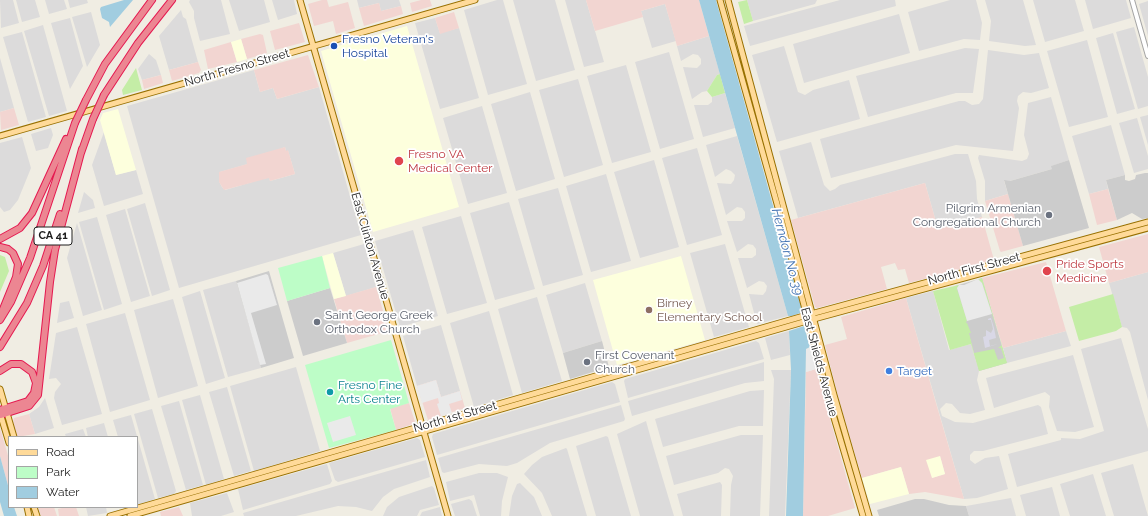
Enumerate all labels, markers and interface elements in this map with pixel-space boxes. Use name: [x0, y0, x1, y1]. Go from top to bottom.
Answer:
place label: Fresno Veteran's Hospital: [342, 32, 434, 60]
marker: Fresno Veteran's Hospital: [329, 41, 339, 51]
street label: North Fresno Street: [183, 46, 291, 90]
place label: Fresno VA Medical Center: [408, 147, 492, 175]
marker: Fresno VA Medical Center: [393, 155, 405, 167]
street label: East Clinton Avenue: [348, 191, 392, 301]
place label: Pilgrim Armenian Congregational Church: [913, 201, 1041, 229]
water label: Herndon No. 39: [768, 207, 806, 297]
marker: Pilgrim Armenian Congregational Church: [1044, 210, 1054, 220]
road number: CA 41: [34, 227, 72, 245]
street label: North First Street: [926, 250, 1022, 288]
place label: Pride Sports Medicine: [1056, 257, 1124, 285]
marker: Pride Sports Medicine: [1041, 265, 1053, 277]
place label: Birney Elementary School: [657, 296, 762, 324]
marker: Birney Elementary School: [644, 305, 654, 315]
street label: East Shields Avenue: [798, 306, 840, 418]
place label: Saint George Greek Orthodox Church: [325, 308, 433, 336]
marker: Saint George Greek Orthodox Church: [312, 317, 322, 327]
place label: First Covenant Church: [595, 348, 675, 376]
marker: First Covenant Church: [582, 357, 592, 367]
place label: Target: [897, 364, 932, 378]
marker: Target: [884, 366, 894, 376]
place label: Fresno Fine Arts Center: [338, 378, 402, 406]
marker: Fresno Fine Arts Center: [325, 387, 335, 397]
street label: North 1st Street: [412, 398, 498, 436]
legend: [8, 436, 138, 508]
text: Road: [46, 445, 75, 459]
text: Park: [46, 465, 71, 479]
text: Water: [46, 485, 80, 499]

